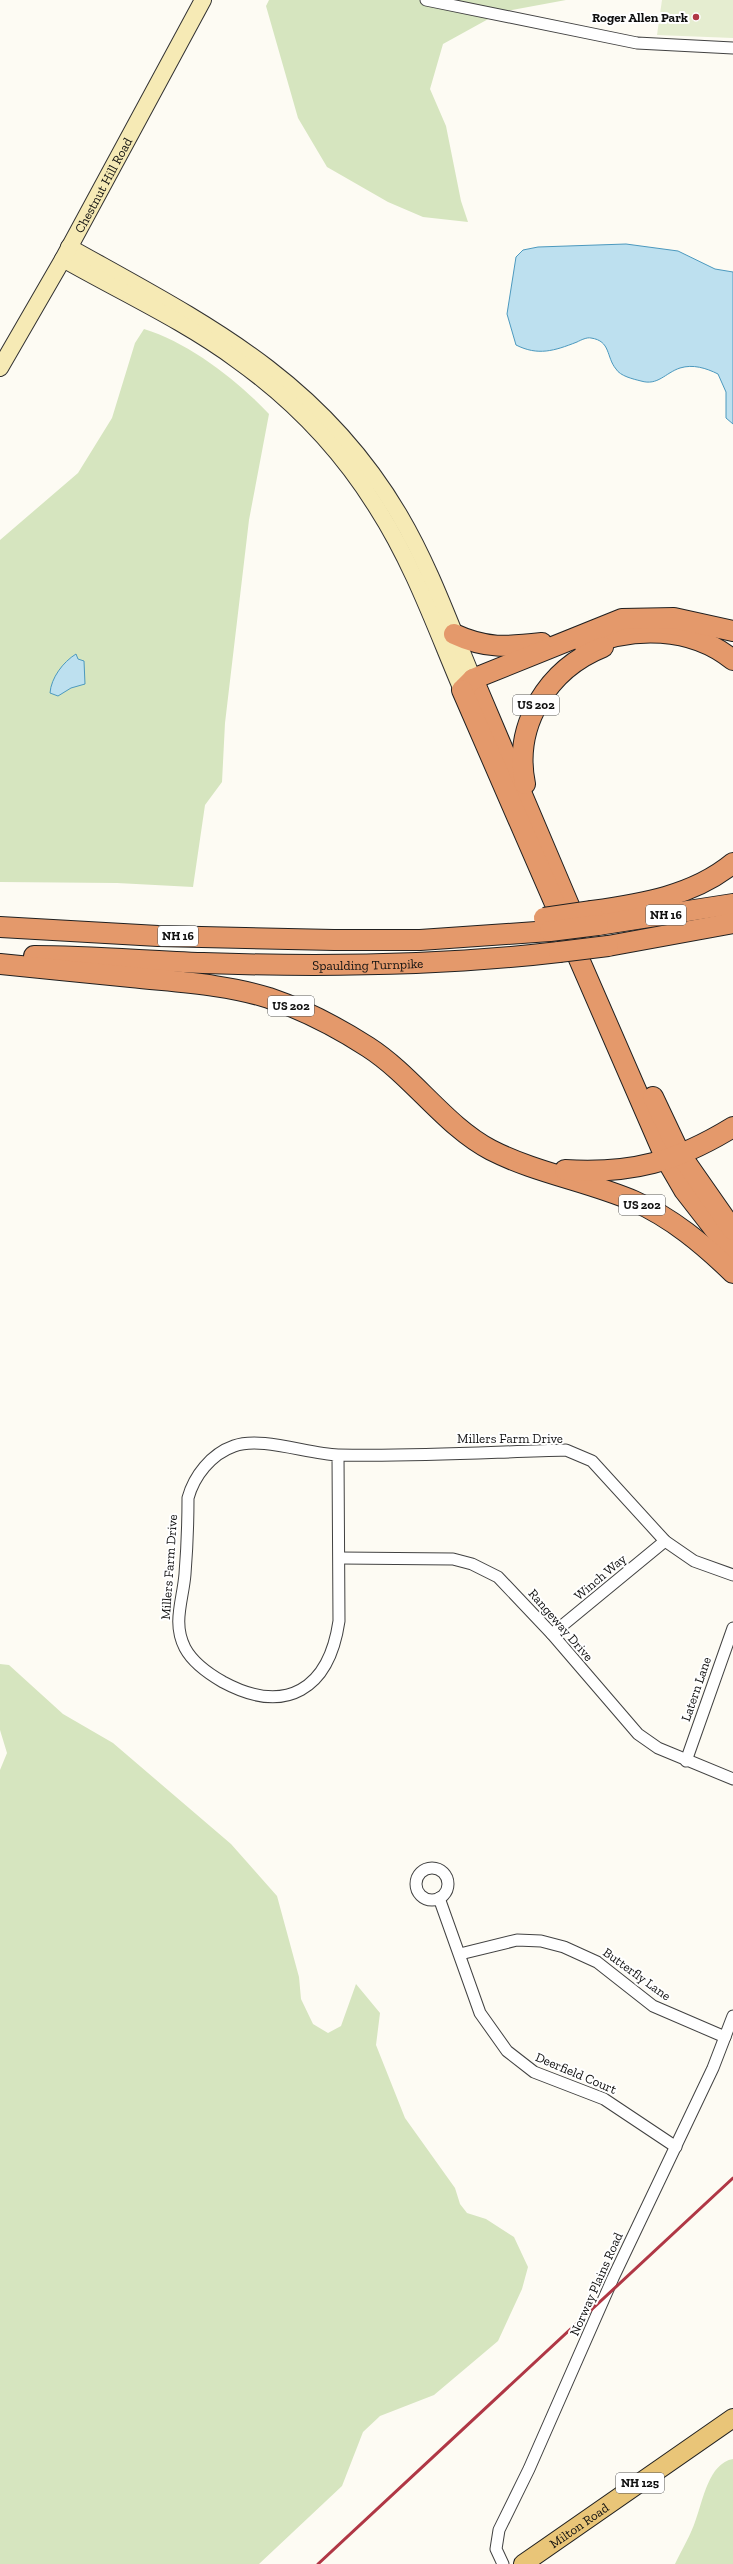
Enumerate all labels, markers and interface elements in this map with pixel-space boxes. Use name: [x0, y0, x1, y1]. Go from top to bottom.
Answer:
place label: Roger Allen Park: [592, 10, 688, 25]
marker: Roger Allen Park: [691, 12, 701, 22]
street label: Chestnut Hill Road: [71, 135, 135, 235]
road number: US 202: [513, 695, 559, 715]
road number: NH 16: [646, 905, 686, 925]
road number: NH 16: [158, 926, 198, 946]
street label: Spaulding Turnpike: [312, 955, 424, 973]
road number: US 202: [268, 996, 314, 1016]
road number: US 202: [619, 1195, 665, 1215]
street label: Millers Farm Drive: [457, 1431, 563, 1446]
street label: Millers Farm Drive: [158, 1514, 180, 1620]
street label: Winch Way: [571, 1551, 629, 1603]
street label: Rangeway Drive: [526, 1586, 596, 1664]
street label: Latern Lane: [678, 1655, 714, 1723]
street label: Butterfly Lane: [600, 1944, 674, 2004]
street label: Deerfield Court: [533, 2049, 619, 2097]
street label: Norway Plains Road: [566, 2230, 626, 2338]
road number: NH 125: [616, 2473, 664, 2493]
street label: Milton Road: [546, 2499, 611, 2551]

